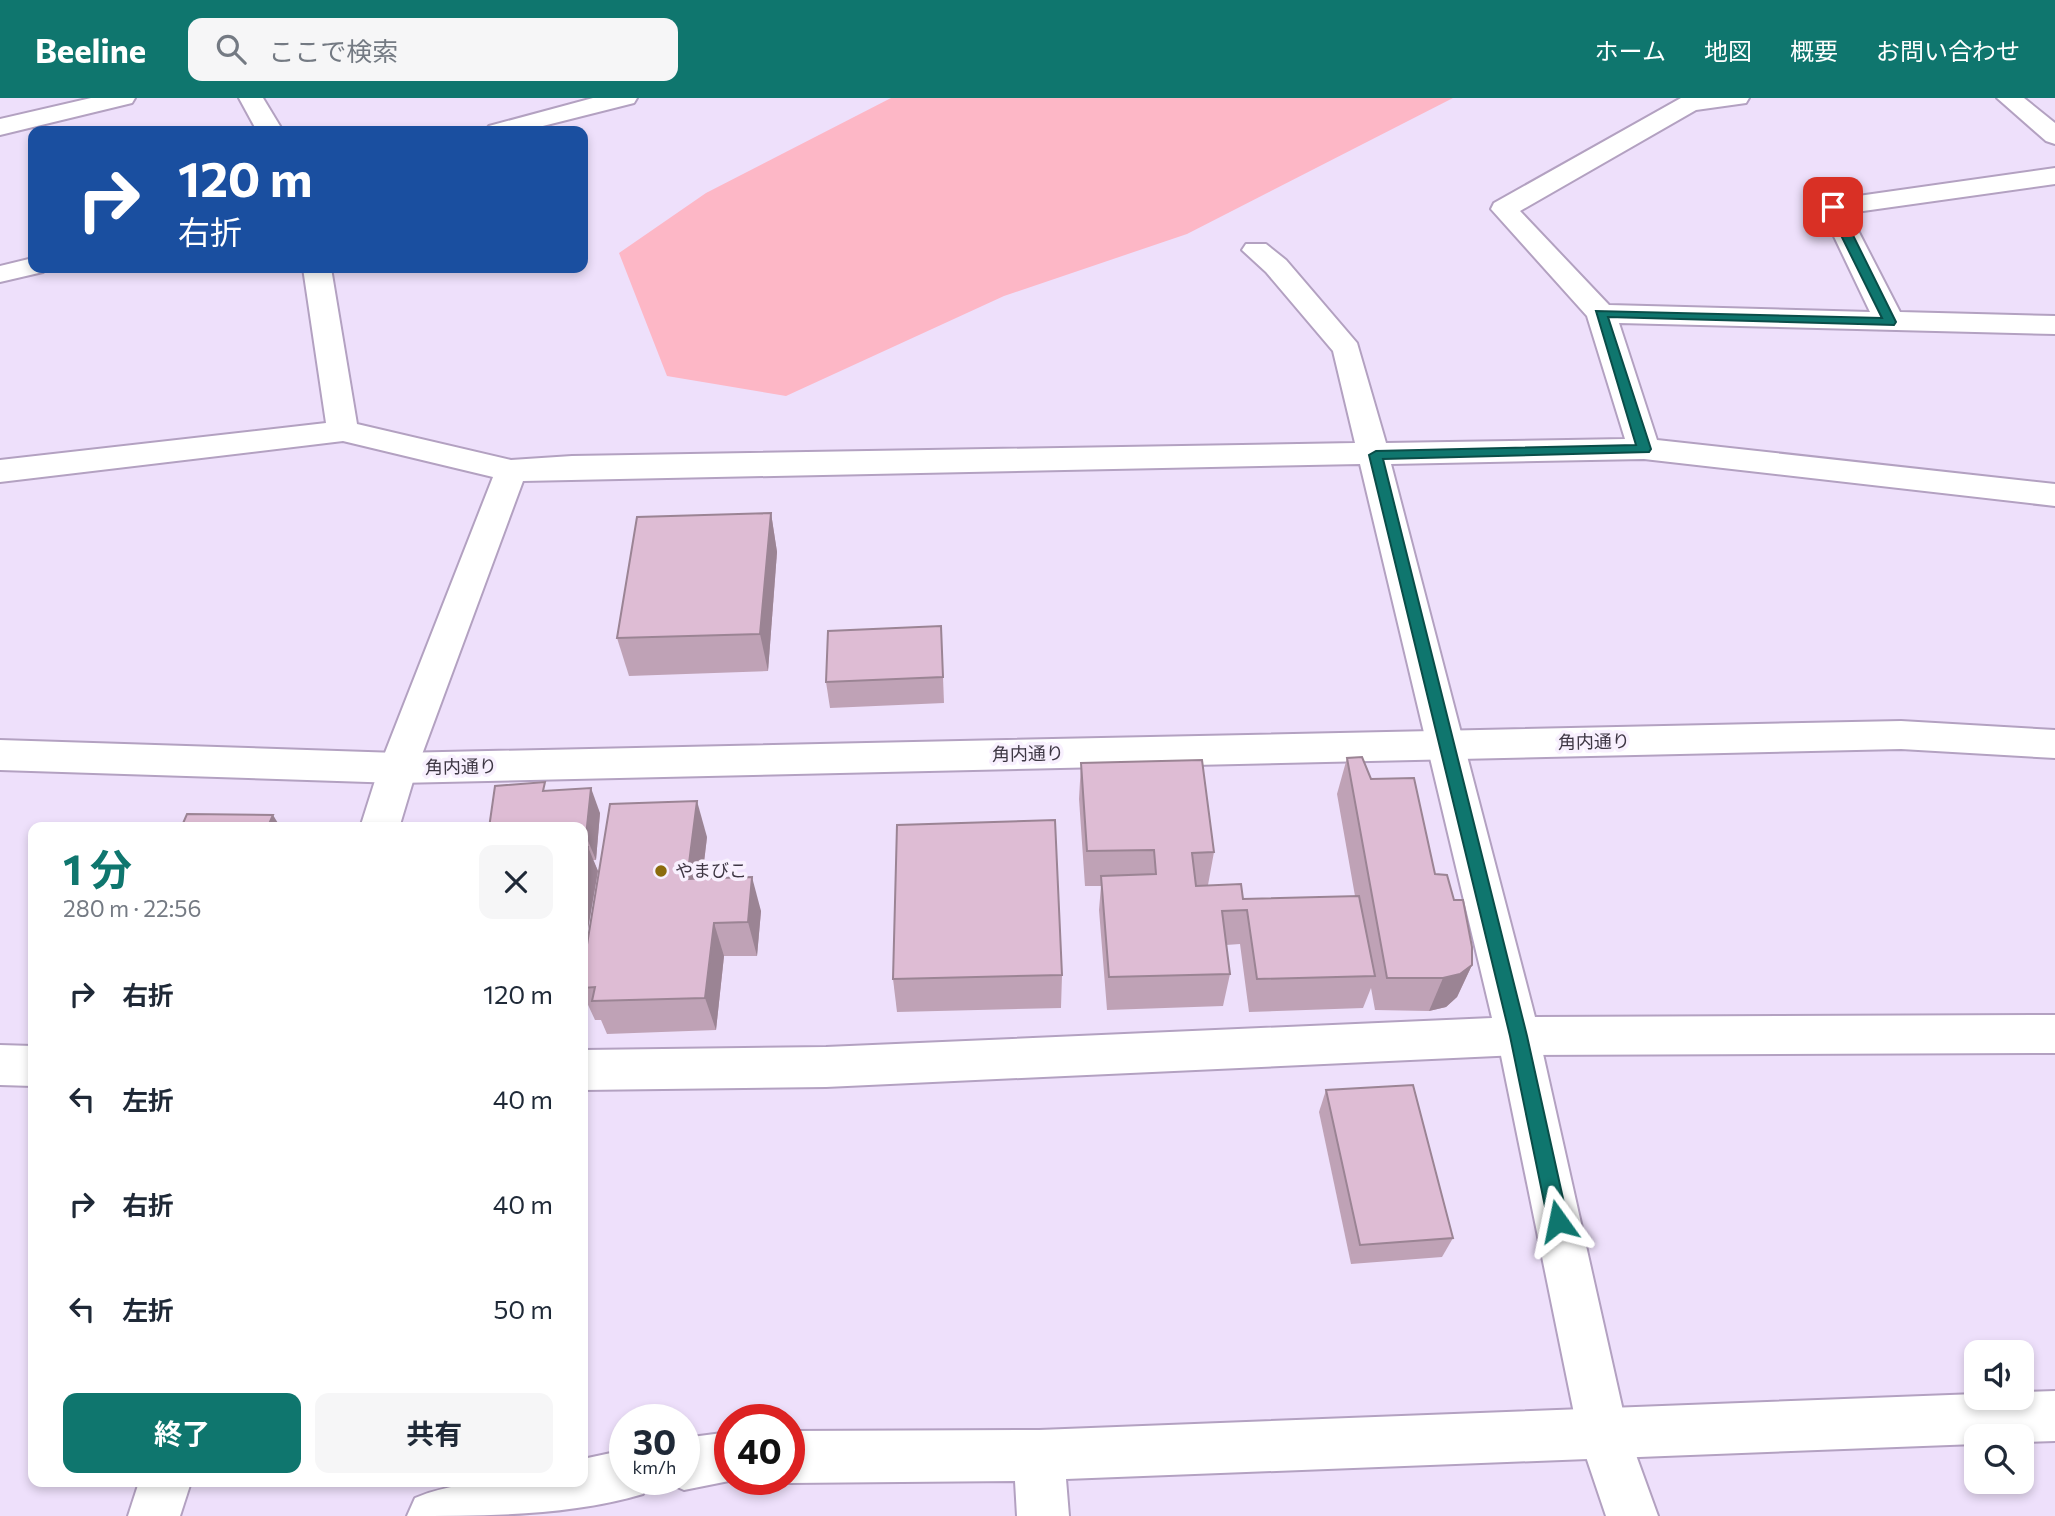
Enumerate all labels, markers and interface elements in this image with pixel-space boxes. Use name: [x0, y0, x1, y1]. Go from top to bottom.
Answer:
search box: [188, 18, 678, 81]
text: Beeline: [35, 29, 146, 70]
icon: search: [212, 30, 250, 68]
text: ここで検索: [268, 35, 398, 66]
text: ホーム: [1595, 36, 1666, 65]
text: 地図: [1704, 36, 1752, 65]
text: 概要: [1790, 36, 1838, 65]
text: お問い合わせ: [1876, 36, 2020, 65]
text: 120 m: [178, 147, 312, 207]
icon: right: [63, 154, 154, 245]
pin: [1803, 177, 1863, 237]
icon: arrive: [1814, 188, 1852, 226]
text: 右折: [178, 211, 242, 251]
street label: 角内通り: [1558, 729, 1630, 753]
street label: 角内通り: [992, 741, 1064, 765]
street label: 角内通り: [425, 754, 497, 778]
text: 1 分: [63, 842, 132, 894]
button: close: [479, 845, 553, 919]
place label: やまびこ: [675, 859, 747, 881]
marker: やまびこ: [653, 863, 669, 879]
text: 280 m · 22:56: [63, 894, 201, 922]
icon: right: [63, 975, 101, 1013]
text: 120 m: [483, 978, 553, 1009]
text: 右折: [122, 979, 174, 1010]
icon: left: [63, 1080, 101, 1118]
text: 40 m: [493, 1083, 553, 1114]
text: 左折: [122, 1084, 174, 1115]
position arrow: [1521, 1184, 1595, 1258]
icon: right: [63, 1185, 101, 1223]
text: 40 m: [493, 1188, 553, 1219]
text: 右折: [122, 1189, 174, 1220]
icon: left: [63, 1290, 101, 1328]
text: 50 m: [493, 1293, 553, 1324]
text: 左折: [122, 1294, 174, 1325]
map controls: [1964, 1340, 2034, 1494]
button: sound: [1964, 1340, 2034, 1410]
button: 終了: [63, 1393, 301, 1473]
button: 共有: [315, 1393, 553, 1473]
speed limit sign: 40: [714, 1404, 805, 1495]
text: 30: [633, 1419, 676, 1462]
button: search: [1964, 1424, 2034, 1494]
text: km/h: [633, 1456, 676, 1478]

